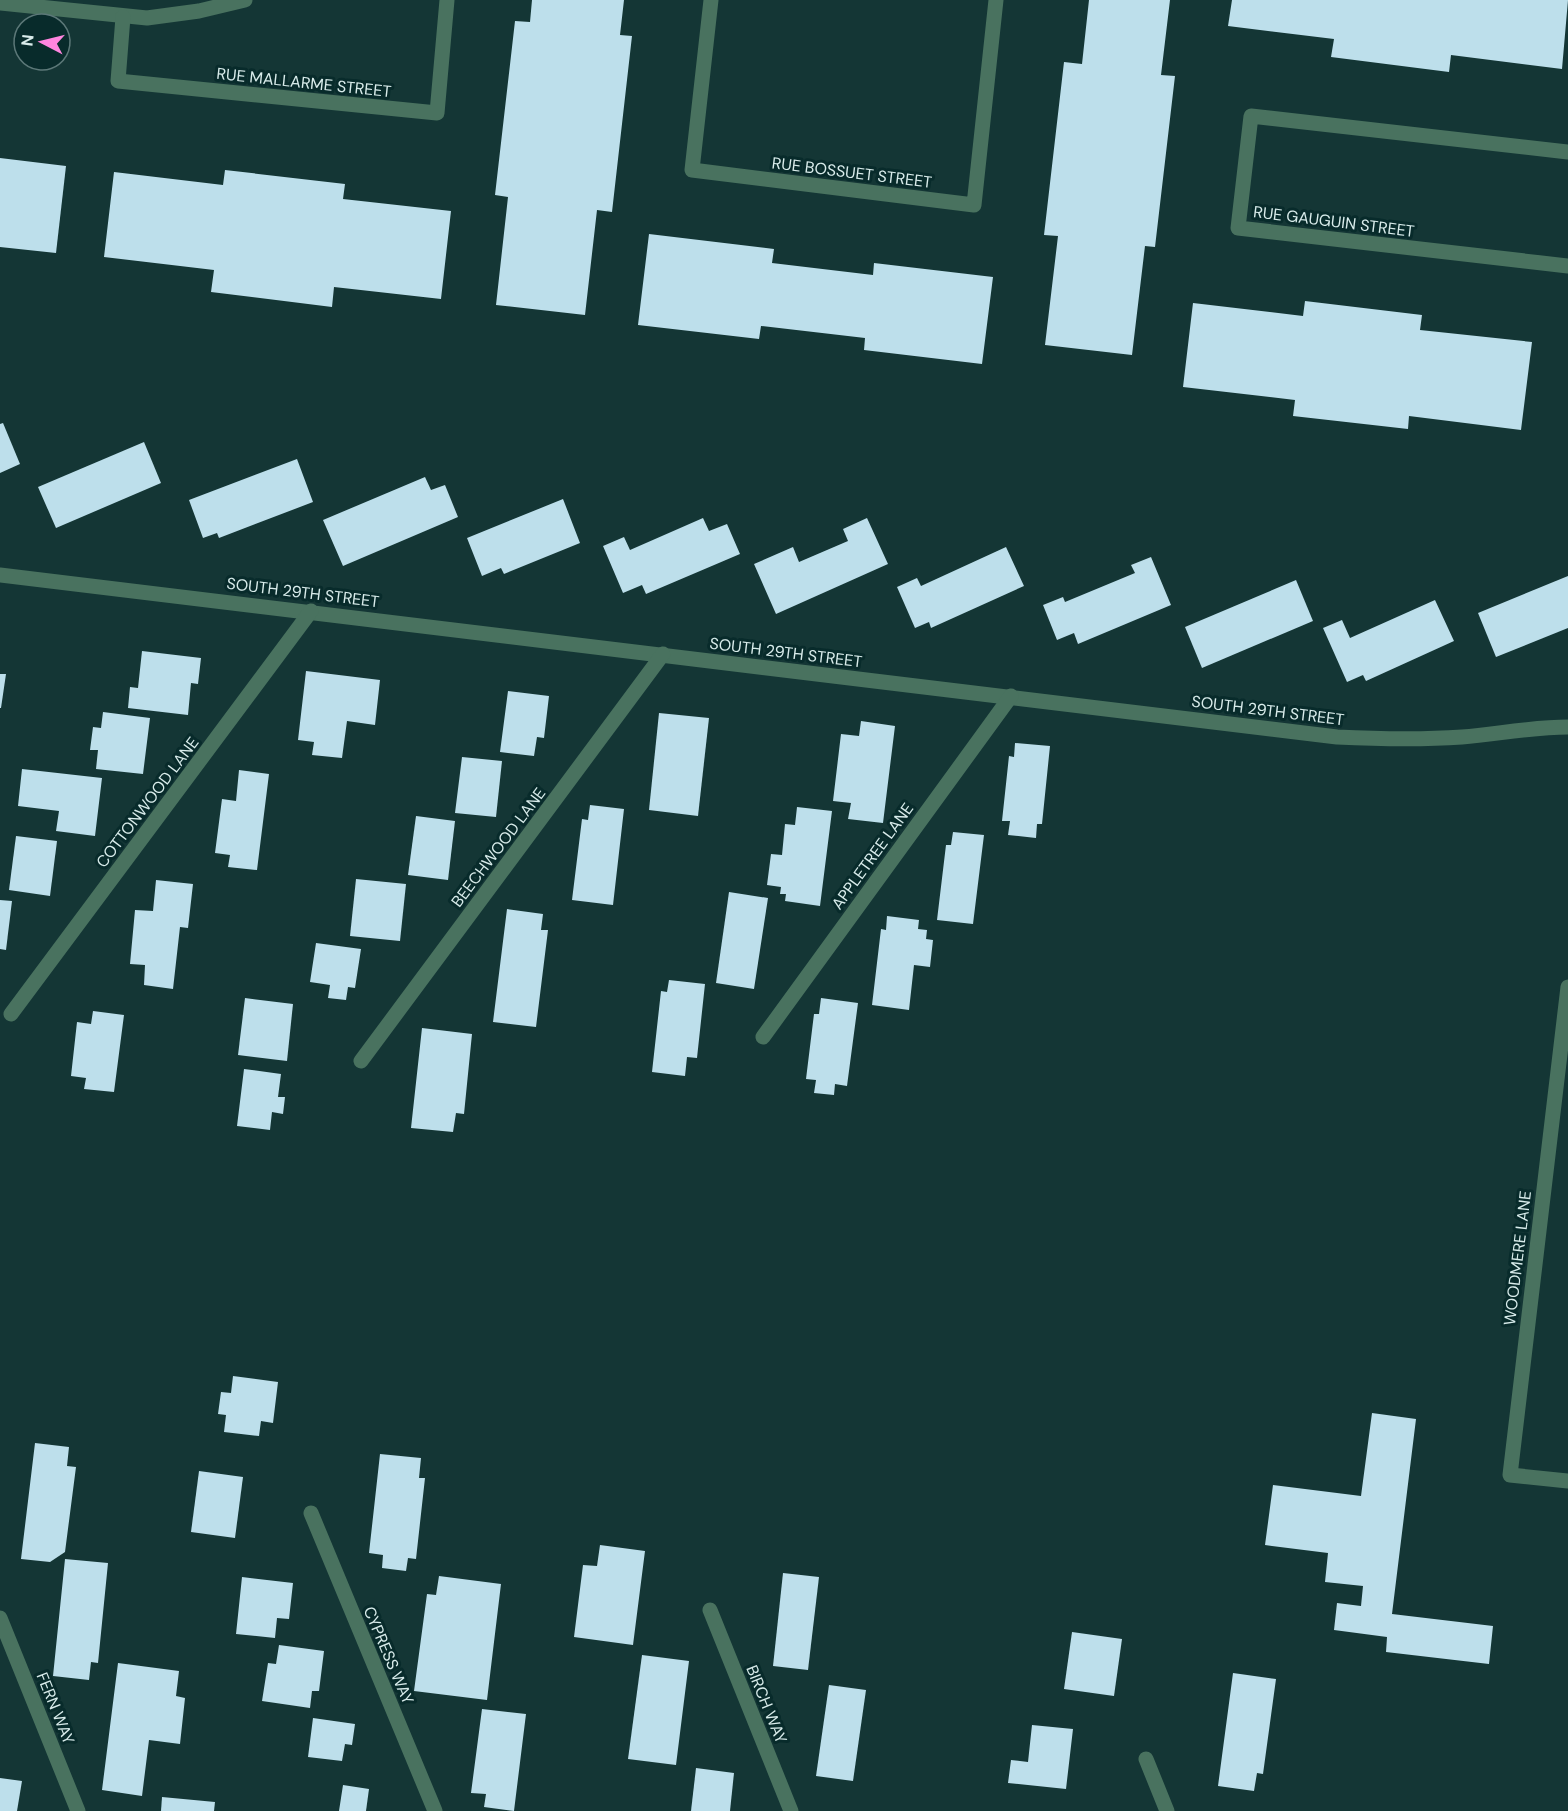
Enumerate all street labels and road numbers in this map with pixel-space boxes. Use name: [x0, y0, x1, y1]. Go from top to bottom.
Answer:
street label: RUE MALLARME STREET: [216, 63, 392, 102]
street label: RUE BOSSUET STREET: [771, 152, 933, 193]
street label: RUE GAUGUIN STREET: [1252, 201, 1416, 242]
street label: SOUTH 29TH STREET: [225, 573, 380, 612]
street label: SOUTH 29TH STREET: [708, 633, 863, 672]
street label: SOUTH 29TH STREET: [1190, 691, 1345, 730]
street label: COTTONWOOD LANE: [91, 733, 203, 872]
street label: BEECHWOOD LANE: [447, 783, 550, 911]
street label: APPLETREE LANE: [827, 799, 918, 914]
street label: WOODMERE LANE: [1499, 1190, 1536, 1326]
street label: CYPRESS WAY: [359, 1603, 419, 1707]
street label: BIRCH WAY: [741, 1662, 792, 1746]
street label: FERN WAY: [32, 1669, 79, 1747]

